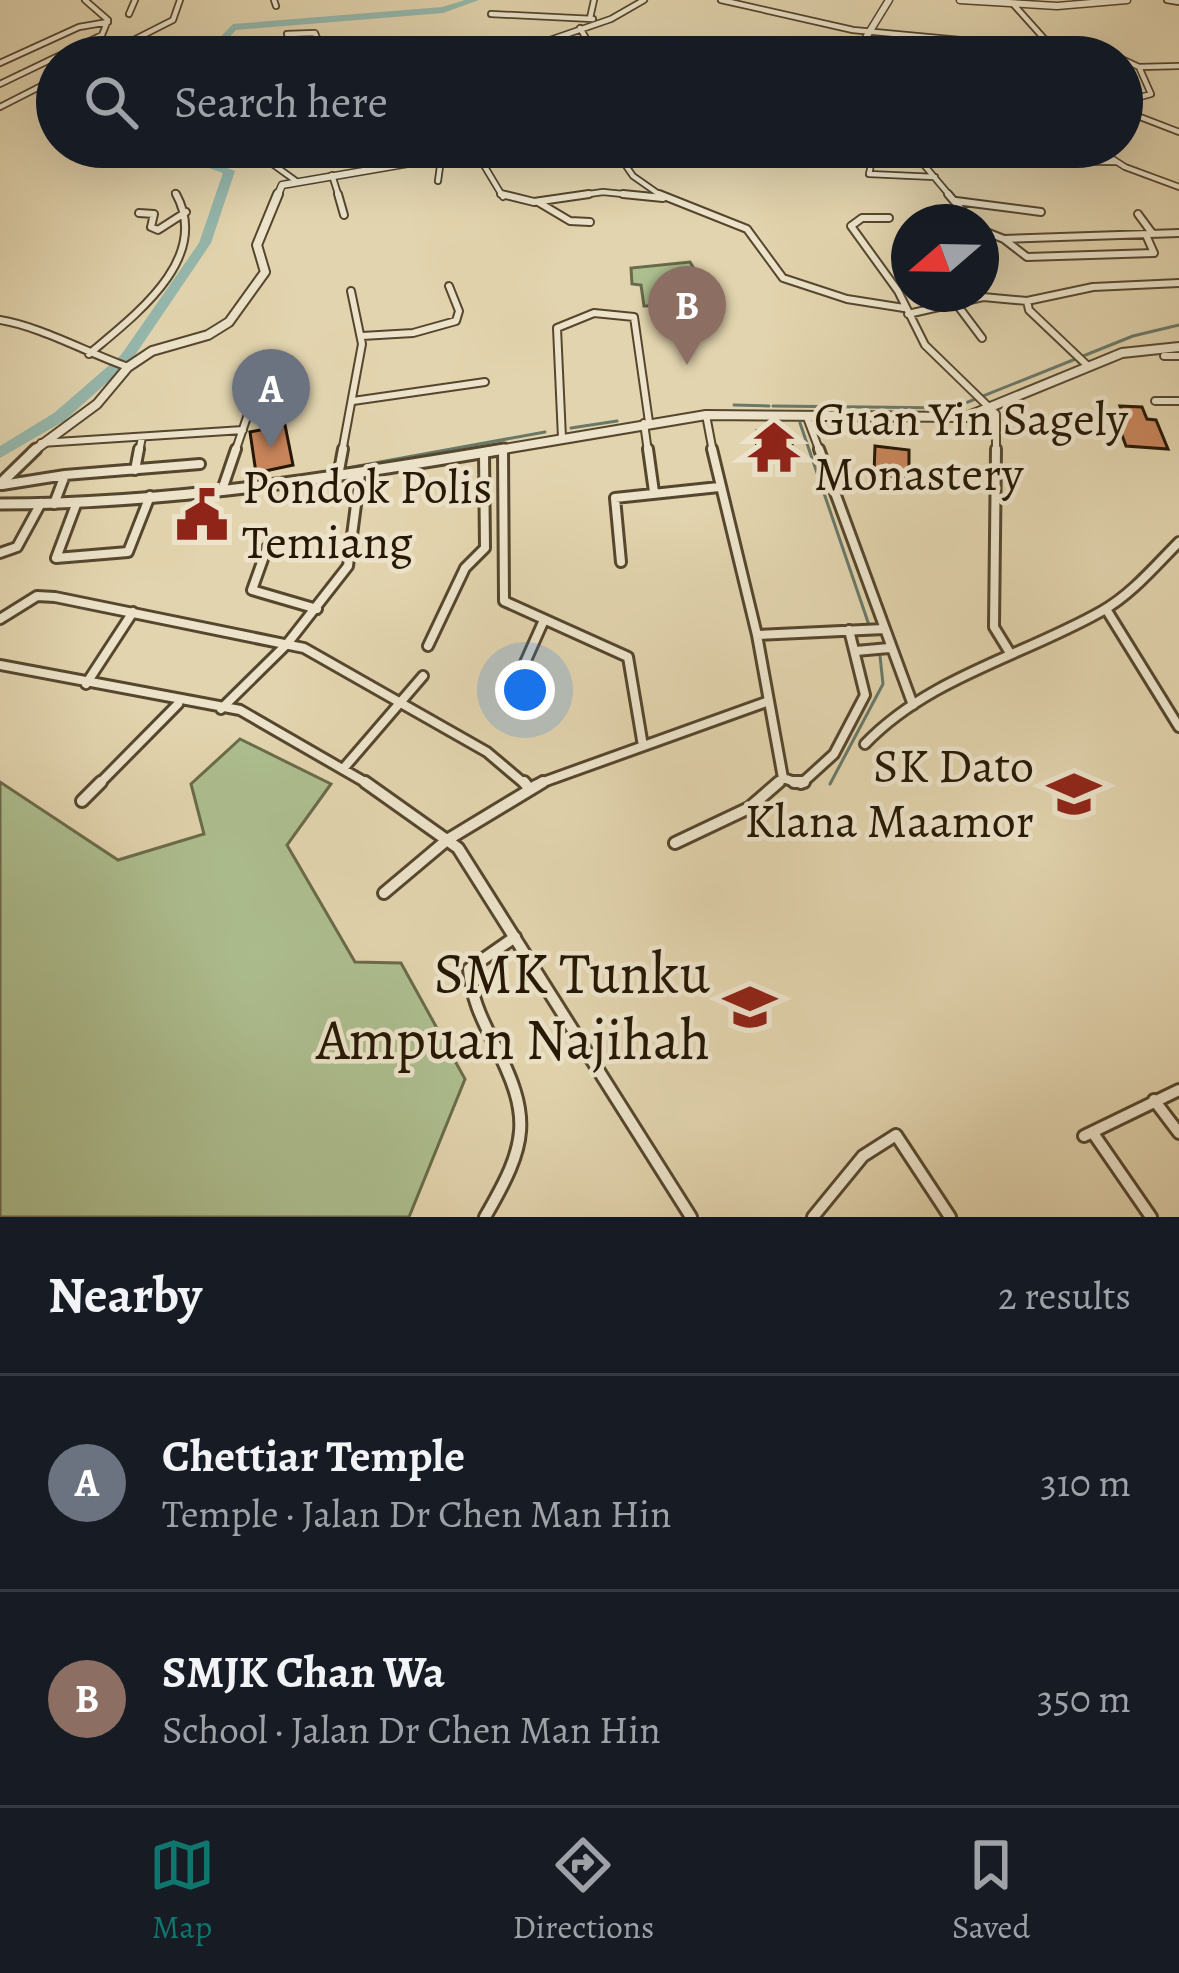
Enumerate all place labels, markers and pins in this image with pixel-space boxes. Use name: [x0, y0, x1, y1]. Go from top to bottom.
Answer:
pin: B: [648, 266, 726, 365]
pin: A: [232, 349, 310, 448]
place label: Guan Yin Sagely Monastery: [814, 386, 1129, 507]
temple icon: Guan Yin Sagely Monastery: [745, 418, 803, 476]
place label: Pondok Polis Temiang: [242, 454, 492, 575]
public building icon: Pondok Polis Temiang: [173, 486, 231, 544]
place label: SK Dato Klana Maamor: [744, 733, 1034, 854]
school or university icon: SK Dato Klana Maamor: [1045, 765, 1103, 823]
place label: SMK Tunku Ampuan Najihah: [315, 935, 710, 1079]
school or university icon: SMK Tunku Ampuan Najihah: [721, 978, 779, 1036]

